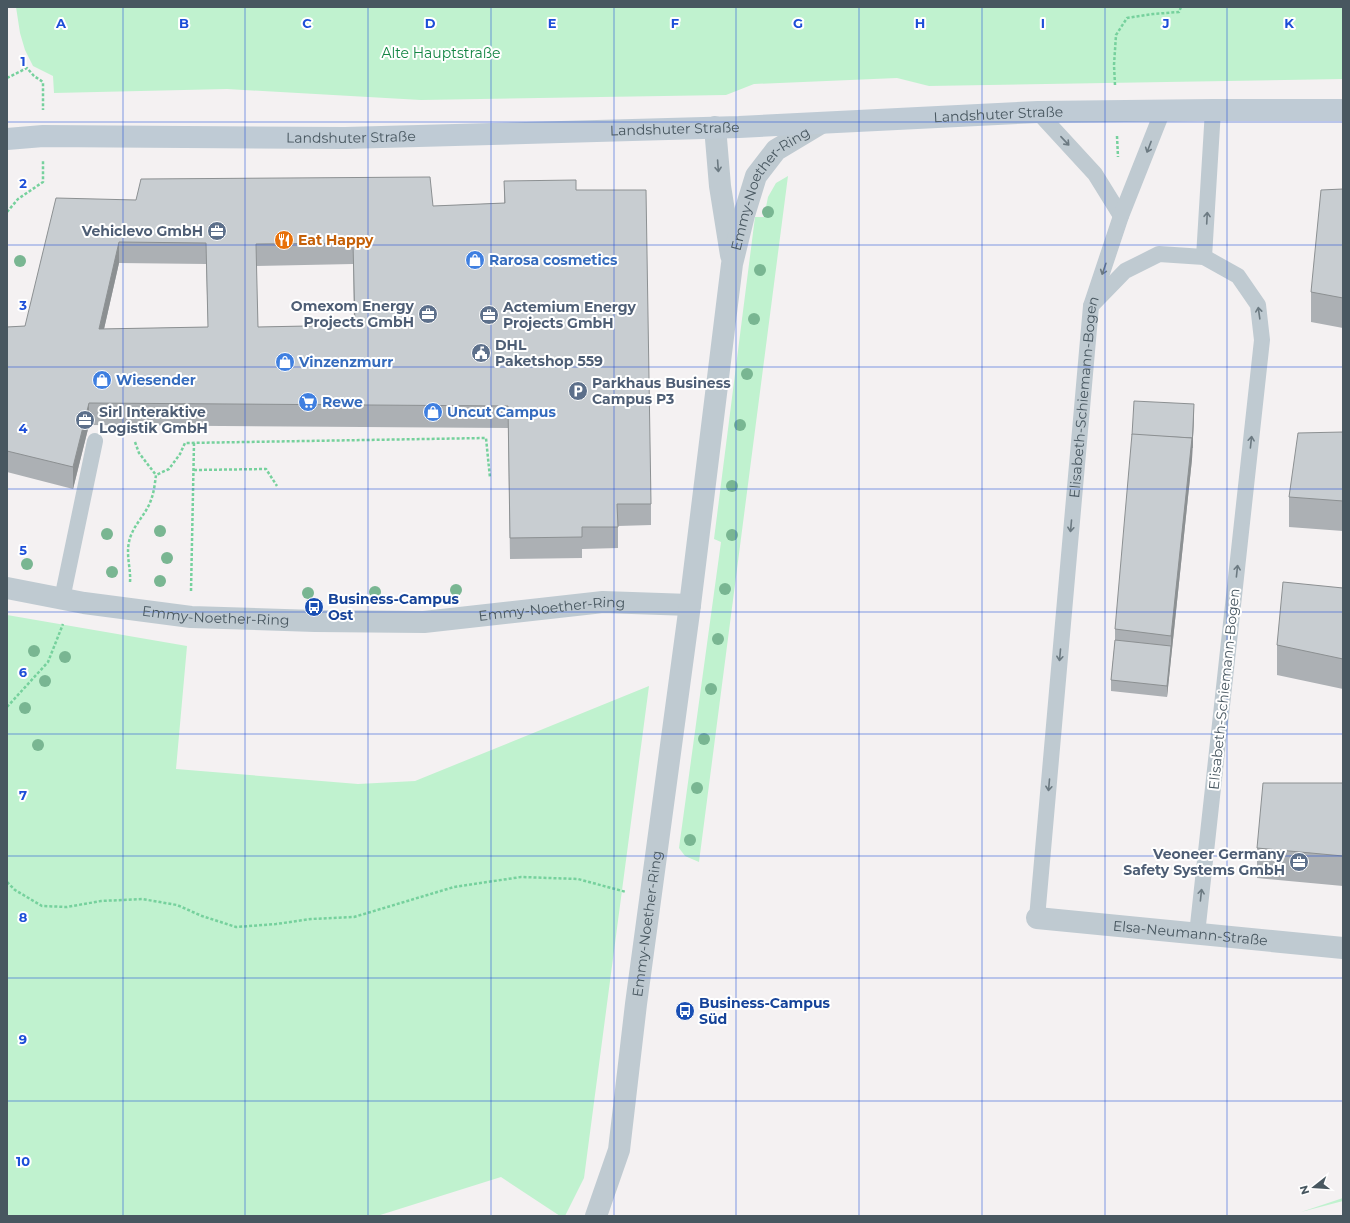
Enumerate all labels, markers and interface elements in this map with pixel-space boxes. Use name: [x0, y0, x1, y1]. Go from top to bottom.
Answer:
text: A: [55, 15, 67, 31]
text: B: [179, 15, 189, 31]
text: C: [302, 15, 312, 31]
text: D: [425, 15, 436, 31]
text: E: [548, 15, 557, 31]
text: F: [671, 15, 679, 31]
text: G: [793, 15, 803, 31]
text: H: [915, 15, 925, 31]
text: I: [1041, 15, 1045, 31]
text: J: [1161, 15, 1170, 31]
text: K: [1284, 15, 1294, 31]
park label: Alte Hauptstraße: [381, 44, 501, 62]
text: 1: [20, 53, 26, 69]
street label: Landshuter Straße: [933, 103, 1063, 126]
street label: Landshuter Straße: [610, 118, 740, 140]
street label: Emmy-Noether-Ring: [727, 123, 813, 252]
street label: Landshuter Straße: [286, 127, 416, 147]
one-way arrow: [1060, 136, 1070, 146]
one-way arrow: [1144, 140, 1152, 152]
one-way arrow: [714, 159, 722, 172]
text: 2: [19, 175, 27, 191]
one-way arrow: [1203, 212, 1210, 225]
office icon: Vehiclevo GmbH: [206, 220, 228, 242]
place label: Vehiclevo GmbH: [81, 222, 203, 240]
restaurant icon: Eat Happy: [273, 229, 295, 251]
place label: Eat Happy: [298, 231, 374, 249]
shop icon: Rarosa cosmetics: [464, 249, 486, 271]
place label: Rarosa cosmetics: [489, 251, 618, 269]
one-way arrow: [1099, 262, 1107, 274]
street label: Elisabeth-Schiemann-Bogen: [1065, 294, 1103, 499]
text: 3: [18, 297, 27, 313]
place label: Omexom Energy Projects GmbH: [291, 297, 415, 331]
place label: Actemium Energy Projects GmbH: [502, 298, 637, 332]
office icon: Omexom Energy Projects GmbH: [417, 303, 439, 325]
office icon: Actemium Energy Projects GmbH: [478, 304, 500, 326]
one-way arrow: [1255, 307, 1263, 320]
place label: DHL Paketshop 559: [495, 336, 603, 370]
public building icon: DHL Paketshop 559: [470, 342, 492, 364]
shop icon: Vinzenzmurr: [274, 351, 296, 373]
place label: Vinzenzmurr: [298, 353, 393, 371]
shop icon: Wiesender: [91, 369, 113, 391]
place label: Wiesender: [116, 371, 196, 389]
place label: Parkhaus Business Campus P3: [592, 374, 731, 408]
parking icon: Parkhaus Business Campus P3: [567, 380, 589, 402]
supermarket icon: Rewe: [297, 391, 319, 413]
place label: Rewe: [322, 393, 363, 411]
shop icon: Uncut Campus: [422, 401, 444, 423]
place label: Sirl Interaktive Logistik GmbH: [99, 403, 208, 437]
place label: Uncut Campus: [447, 403, 556, 421]
office icon: Sirl Interaktive Logistik GmbH: [74, 409, 96, 431]
text: 4: [19, 420, 28, 436]
one-way arrow: [1247, 436, 1255, 449]
one-way arrow: [1068, 519, 1075, 532]
text: 5: [19, 542, 27, 558]
one-way arrow: [1233, 565, 1241, 578]
street label: Elisabeth-Schiemann-Bogen: [1204, 587, 1244, 791]
place label: Business-Campus Ost: [328, 590, 460, 624]
street label: Emmy-Noether-Ring: [477, 593, 626, 625]
bus stop icon: Business-Campus Ost: [303, 596, 325, 618]
street label: Emmy-Noether-Ring: [141, 602, 290, 629]
one-way arrow: [1056, 649, 1064, 662]
text: 6: [19, 664, 28, 680]
one-way arrow: [1045, 778, 1052, 791]
text: 7: [19, 787, 27, 803]
place label: Veoneer Germany Safety Systems GmbH: [1123, 845, 1286, 879]
street label: Emmy-Noether-Ring: [628, 849, 666, 998]
office icon: Veoneer Germany Safety Systems GmbH: [1288, 851, 1310, 873]
one-way arrow: [1197, 889, 1205, 902]
text: 8: [19, 909, 28, 925]
street label: Elsa-Neumann-Straße: [1112, 916, 1269, 950]
place label: Business-Campus Süd: [699, 994, 831, 1028]
bus stop icon: Business-Campus Süd: [674, 1000, 696, 1022]
text: 9: [19, 1031, 27, 1047]
text: 10: [16, 1153, 30, 1169]
north arrow: [1294, 1167, 1334, 1207]
text: N: [1296, 1184, 1312, 1196]

